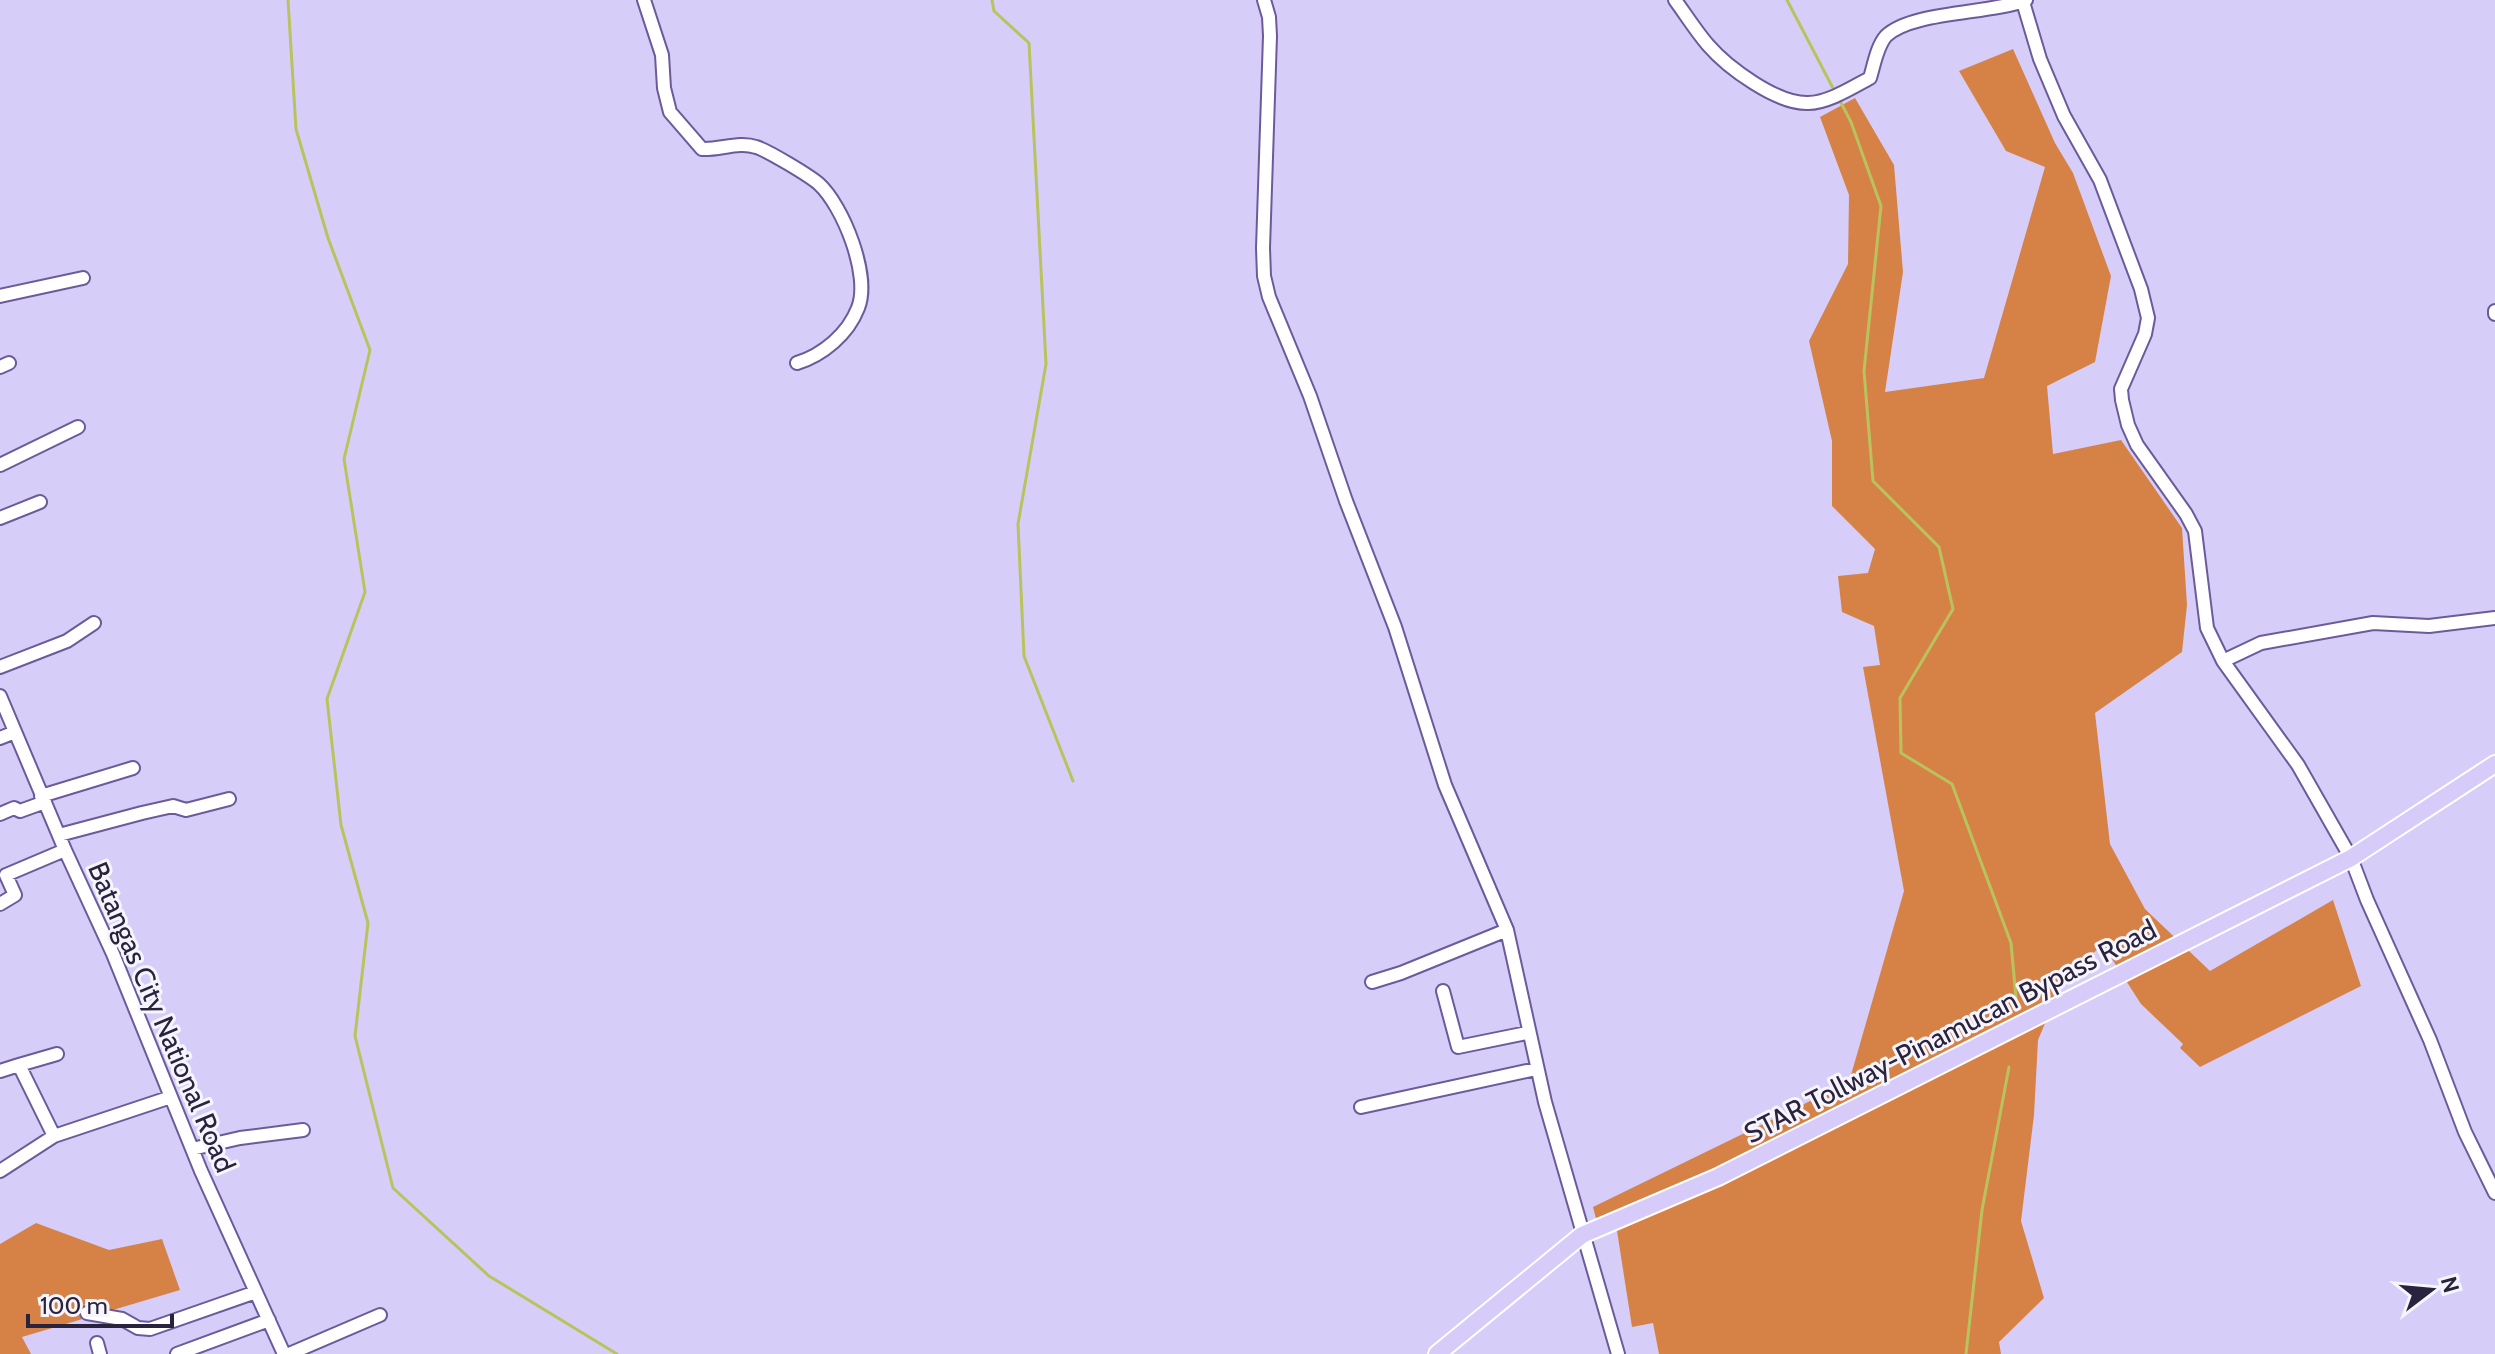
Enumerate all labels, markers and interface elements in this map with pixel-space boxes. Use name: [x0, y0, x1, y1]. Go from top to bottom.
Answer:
street label: Batangas City National Road: [81, 857, 243, 1177]
street label: STAR Tollway-Pinamucan Bypass Road: [1738, 912, 2162, 1150]
north arrow: [2391, 1250, 2471, 1330]
text: N: [2435, 1273, 2465, 1296]
scale bar: [28, 1278, 172, 1328]
text: 100 m: [40, 1291, 108, 1320]

